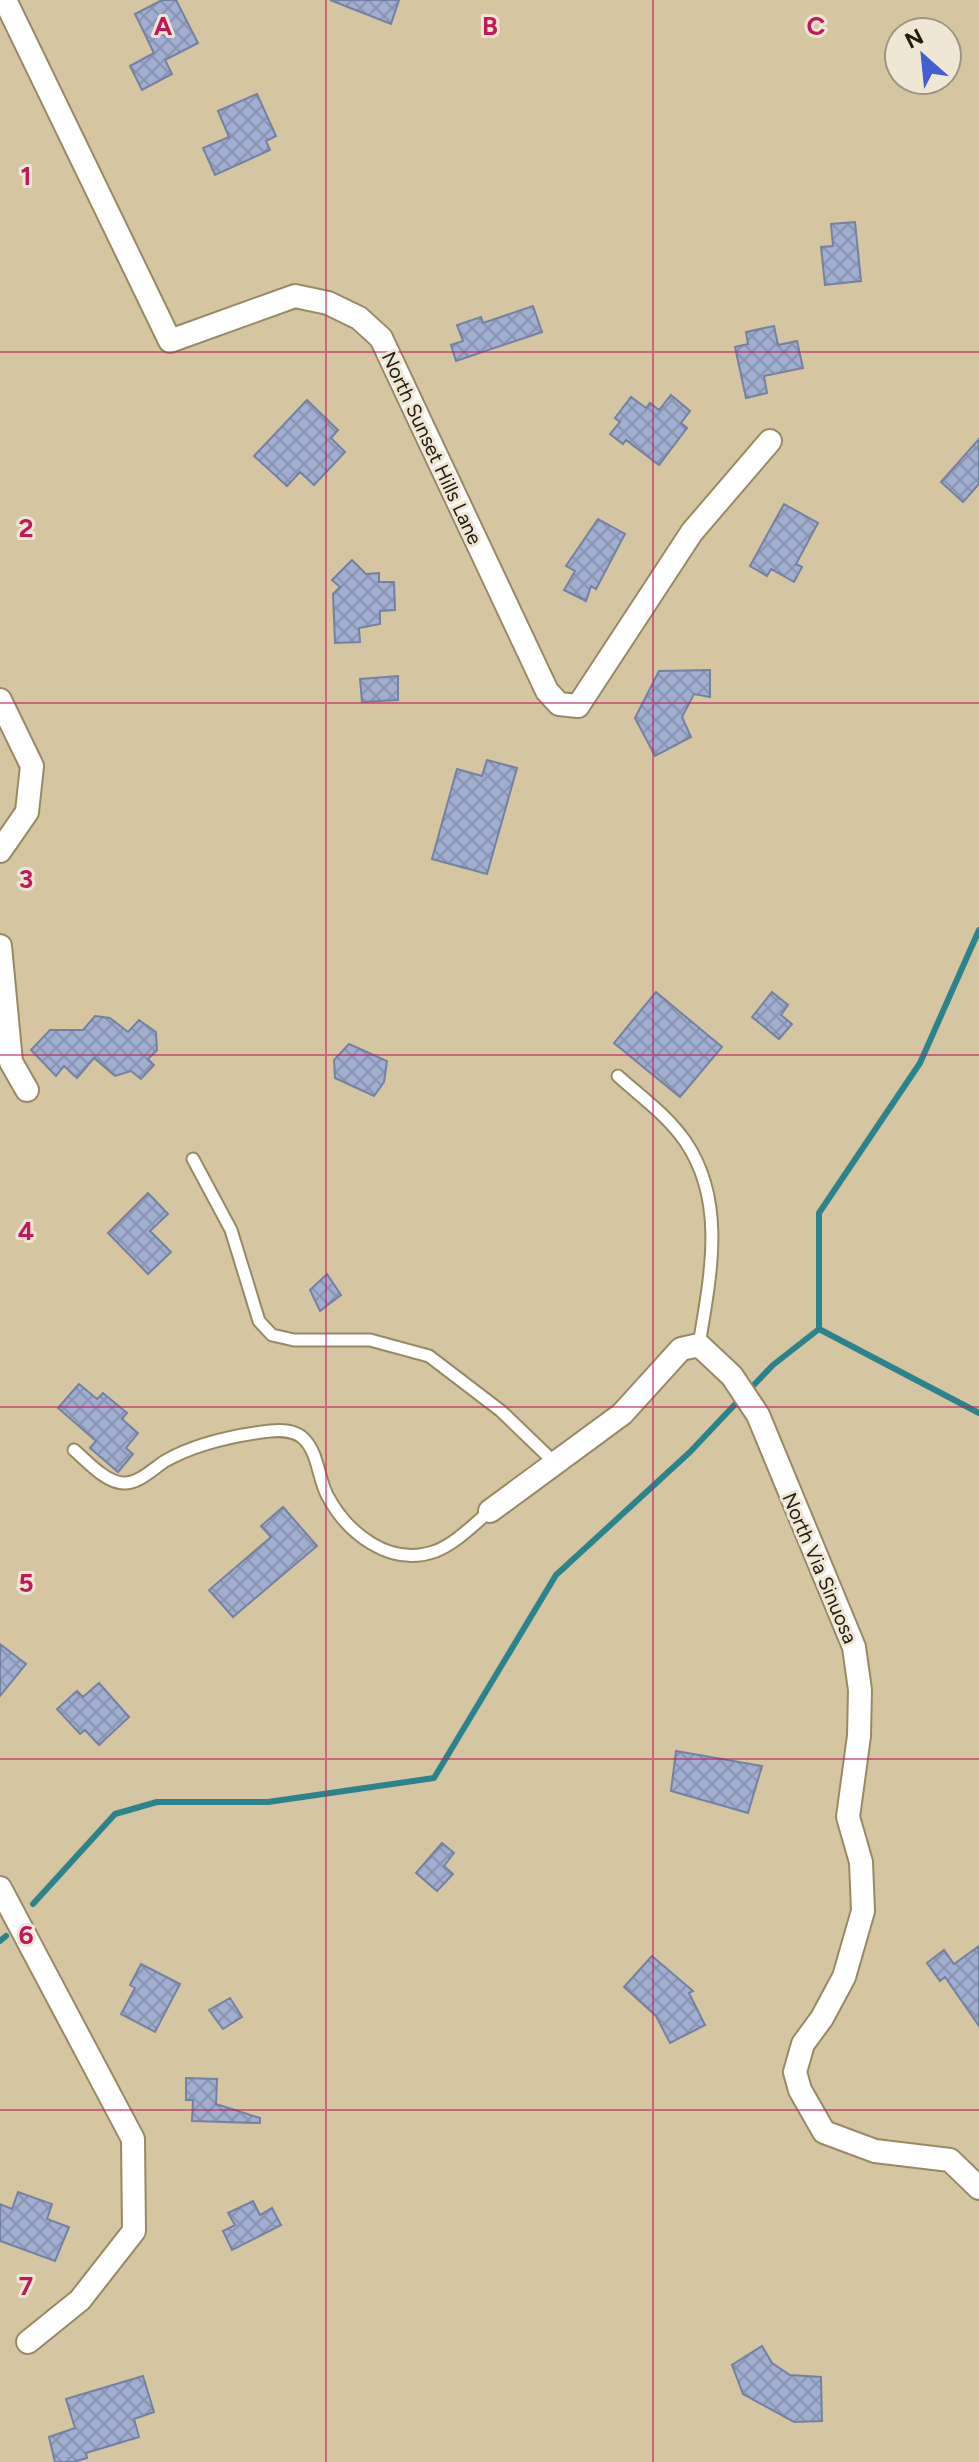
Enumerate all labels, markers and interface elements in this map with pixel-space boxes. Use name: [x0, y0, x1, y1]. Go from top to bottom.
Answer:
text: A: [154, 10, 173, 42]
text: B: [482, 10, 498, 42]
text: C: [807, 10, 826, 42]
north arrow: [883, 16, 963, 96]
text: N: [900, 23, 928, 55]
text: 1: [21, 160, 31, 192]
street label: North Sunset Hills Lane: [377, 348, 487, 548]
text: 2: [18, 512, 34, 544]
text: 3: [19, 863, 33, 895]
text: 4: [18, 1215, 34, 1247]
street label: North Via Sinuosa: [777, 1489, 863, 1647]
text: 5: [18, 1567, 34, 1599]
text: 6: [18, 1919, 34, 1951]
text: 7: [19, 2270, 33, 2302]

